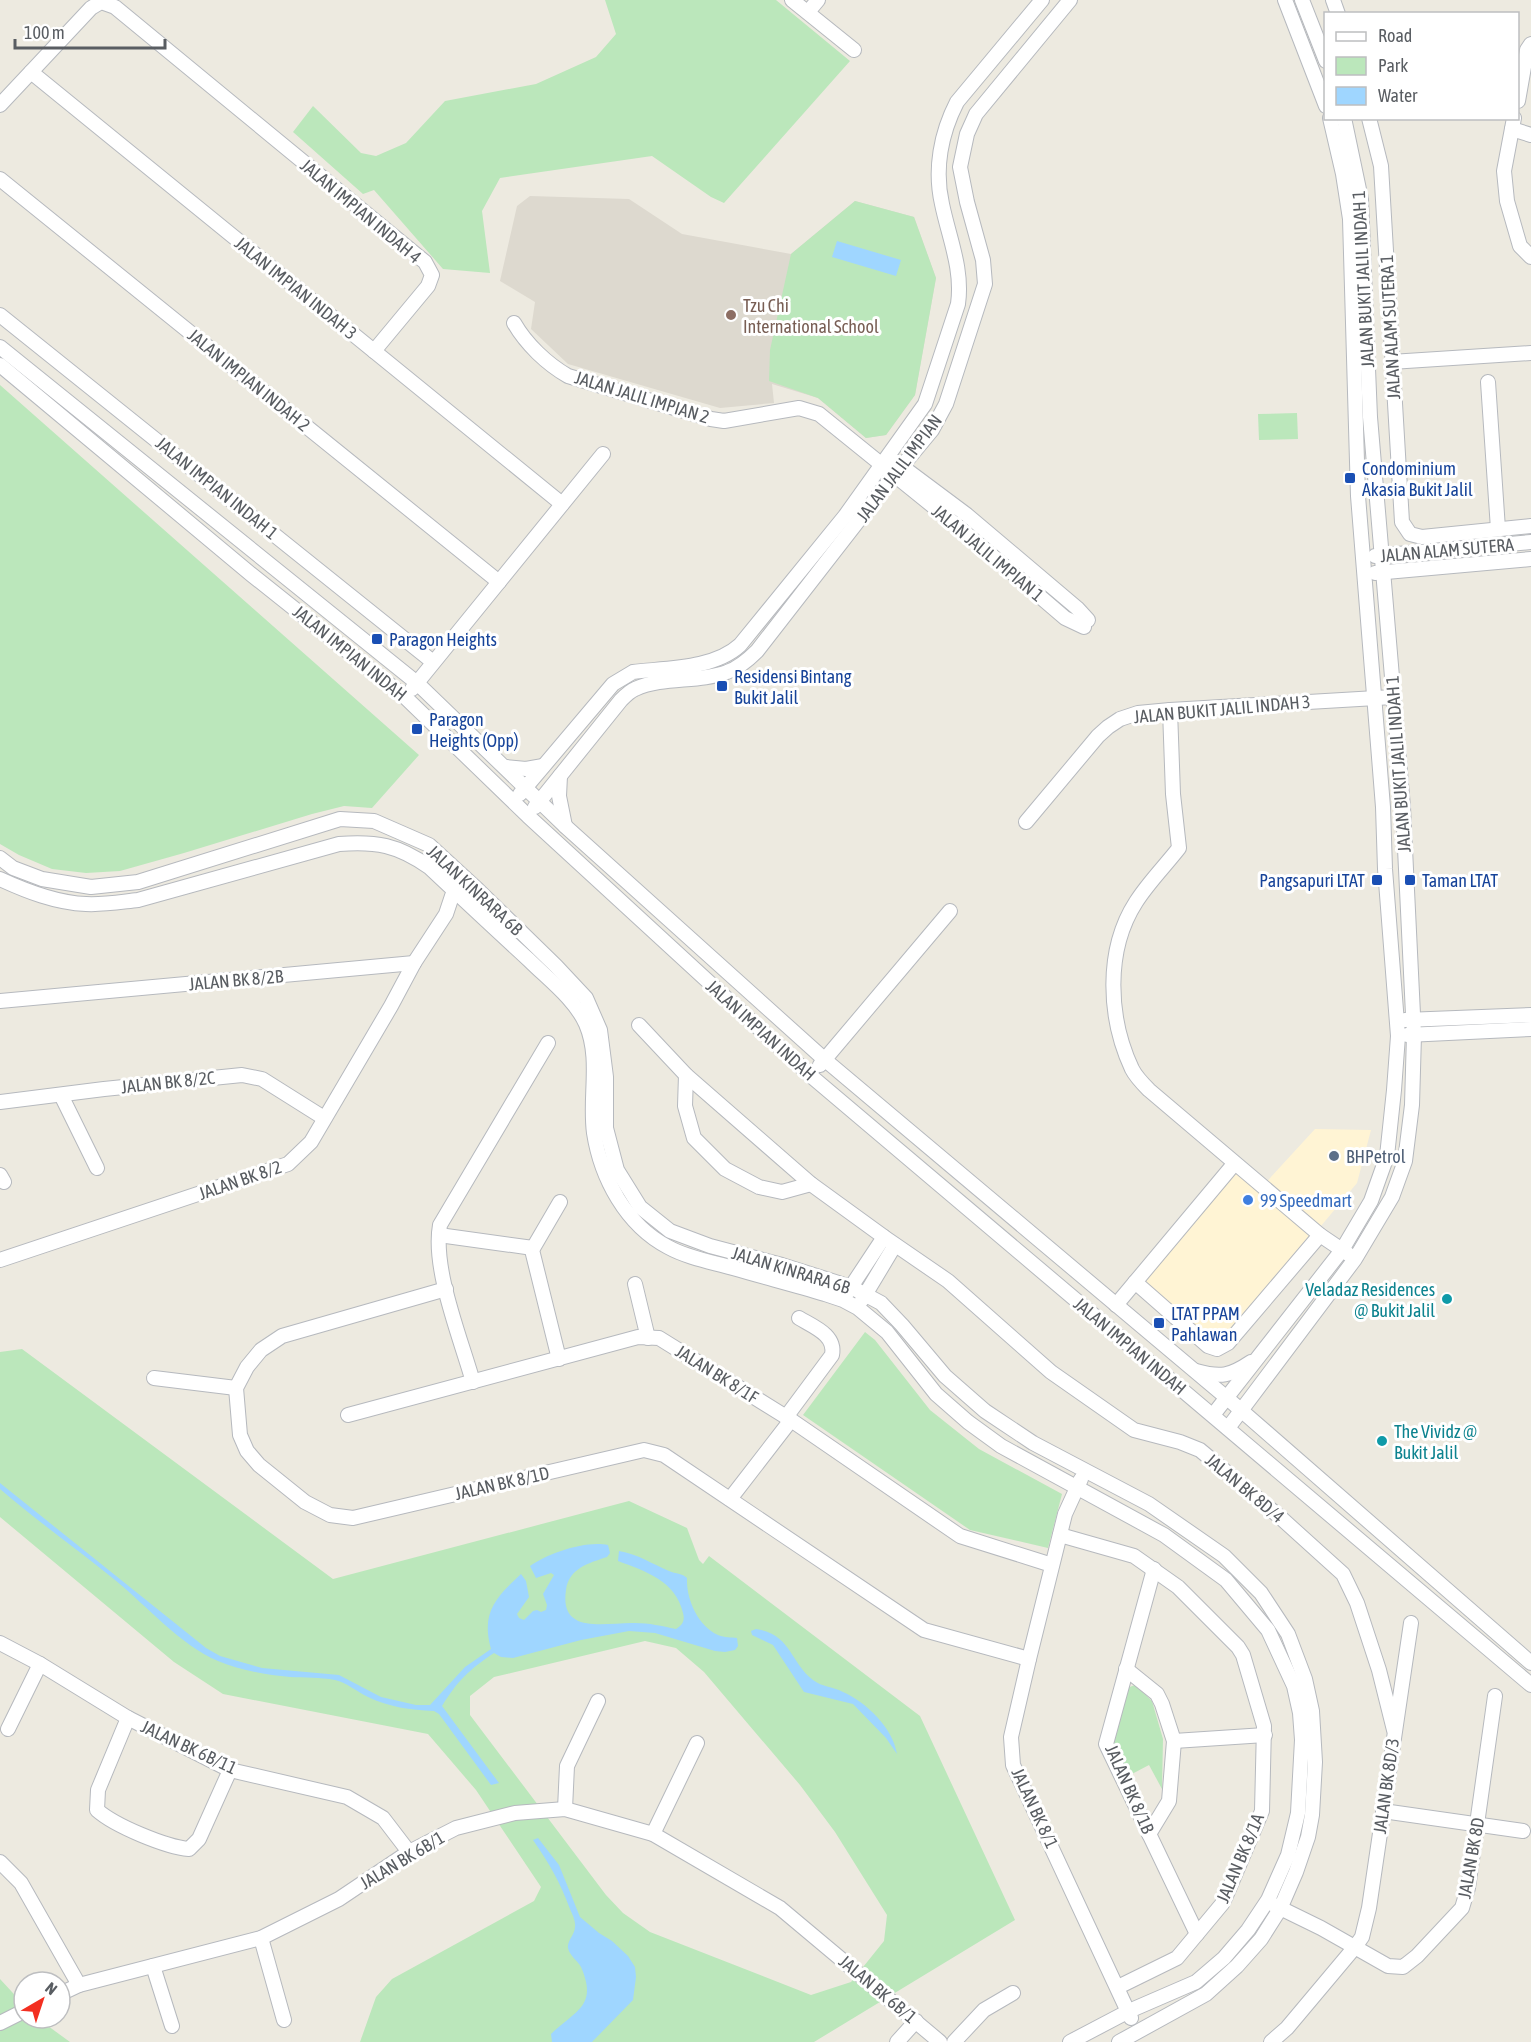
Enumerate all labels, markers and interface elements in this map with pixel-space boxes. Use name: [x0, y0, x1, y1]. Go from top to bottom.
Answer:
scale bar: [15, 12, 165, 50]
legend: [1324, 12, 1519, 120]
text: 100 m: [24, 22, 65, 43]
text: Road: [1378, 25, 1412, 46]
text: Park: [1378, 55, 1408, 76]
text: Water: [1378, 85, 1418, 106]
street label: JALAN IMPIAN INDAH 4: [296, 154, 426, 268]
street label: JALAN BUKIT JALIL INDAH 1: [1348, 190, 1378, 368]
street label: JALAN IMPIAN INDAH 3: [231, 232, 361, 344]
street label: JALAN ALAM SUTERA 1: [1376, 254, 1404, 400]
place label: Tzu Chi International School: [743, 295, 879, 337]
marker: Tzu Chi International School: [724, 308, 738, 322]
street label: JALAN IMPIAN INDAH 2: [184, 324, 314, 436]
street label: JALAN JALIL IMPIAN 2: [572, 367, 712, 427]
street label: JALAN JALIL IMPIAN: [852, 410, 946, 526]
street label: JALAN IMPIAN INDAH 1: [152, 432, 282, 544]
place label: Condominium Akasia Bukit Jalil: [1362, 458, 1473, 500]
marker: Condominium Akasia Bukit Jalil: [1343, 471, 1357, 485]
street label: JALAN JALIL IMPIAN 1: [928, 500, 1048, 606]
street label: JALAN ALAM SUTERA: [1379, 534, 1515, 566]
street label: JALAN IMPIAN INDAH: [289, 601, 411, 705]
place label: Paragon Heights: [389, 629, 497, 650]
marker: Paragon Heights: [370, 632, 384, 646]
place label: Residensi Bintang Bukit Jalil: [734, 666, 852, 708]
street label: JALAN BUKIT JALIL INDAH 1: [1381, 675, 1415, 853]
marker: Residensi Bintang Bukit Jalil: [715, 679, 729, 693]
street label: JALAN BUKIT JALIL INDAH 3: [1133, 691, 1311, 727]
place label: Paragon Heights (Opp): [429, 709, 518, 751]
marker: Paragon Heights (Opp): [410, 722, 424, 736]
street label: JALAN KINRARA 6B: [423, 841, 527, 940]
place label: Pangsapuri LTAT: [1259, 870, 1365, 891]
place label: Taman LTAT: [1422, 870, 1498, 891]
marker: Pangsapuri LTAT: [1370, 873, 1384, 887]
marker: Taman LTAT: [1403, 873, 1417, 887]
street label: JALAN BK 8/2B: [188, 965, 285, 995]
street label: JALAN IMPIAN INDAH: [702, 975, 820, 1085]
street label: JALAN BK 8/2C: [120, 1067, 216, 1097]
place label: BHPetrol: [1346, 1146, 1406, 1167]
marker: BHPetrol: [1327, 1149, 1341, 1163]
street label: JALAN BK 8/2: [196, 1156, 284, 1204]
place label: 99 Speedmart: [1260, 1190, 1352, 1211]
marker: 99 Speedmart: [1241, 1193, 1255, 1207]
street label: JALAN KINRARA 6B: [729, 1242, 853, 1298]
place label: Veladaz Residences @ Bukit Jalil: [1305, 1279, 1435, 1321]
marker: Veladaz Residences @ Bukit Jalil: [1440, 1292, 1454, 1306]
street label: JALAN IMPIAN INDAH: [1070, 1293, 1190, 1399]
place label: LTAT PPAM Pahlawan: [1171, 1303, 1240, 1345]
marker: LTAT PPAM Pahlawan: [1152, 1316, 1166, 1330]
street label: JALAN BK 8/1F: [672, 1340, 763, 1408]
place label: The Vividz @ Bukit Jalil: [1394, 1421, 1477, 1463]
marker: The Vividz @ Bukit Jalil: [1375, 1434, 1389, 1448]
street label: JALAN BK 8D/4: [1201, 1449, 1289, 1527]
street label: JALAN BK 8/1D: [453, 1462, 551, 1504]
street label: JALAN BK 6B/11: [138, 1716, 240, 1778]
street label: JALAN BK 8D/3: [1369, 1737, 1403, 1835]
street label: JALAN BK 8/1B: [1101, 1741, 1159, 1837]
street label: JALAN BK 8/1: [1007, 1764, 1063, 1852]
street label: JALAN BK 8/1A: [1212, 1810, 1268, 1906]
street label: JALAN BK 8D: [1454, 1816, 1488, 1900]
street label: JALAN BK 6B/1: [356, 1827, 448, 1893]
street label: JALAN BK 6B/1: [835, 1950, 921, 2028]
north arrow: [12, 1970, 72, 2030]
text: N: [42, 1978, 61, 1998]

